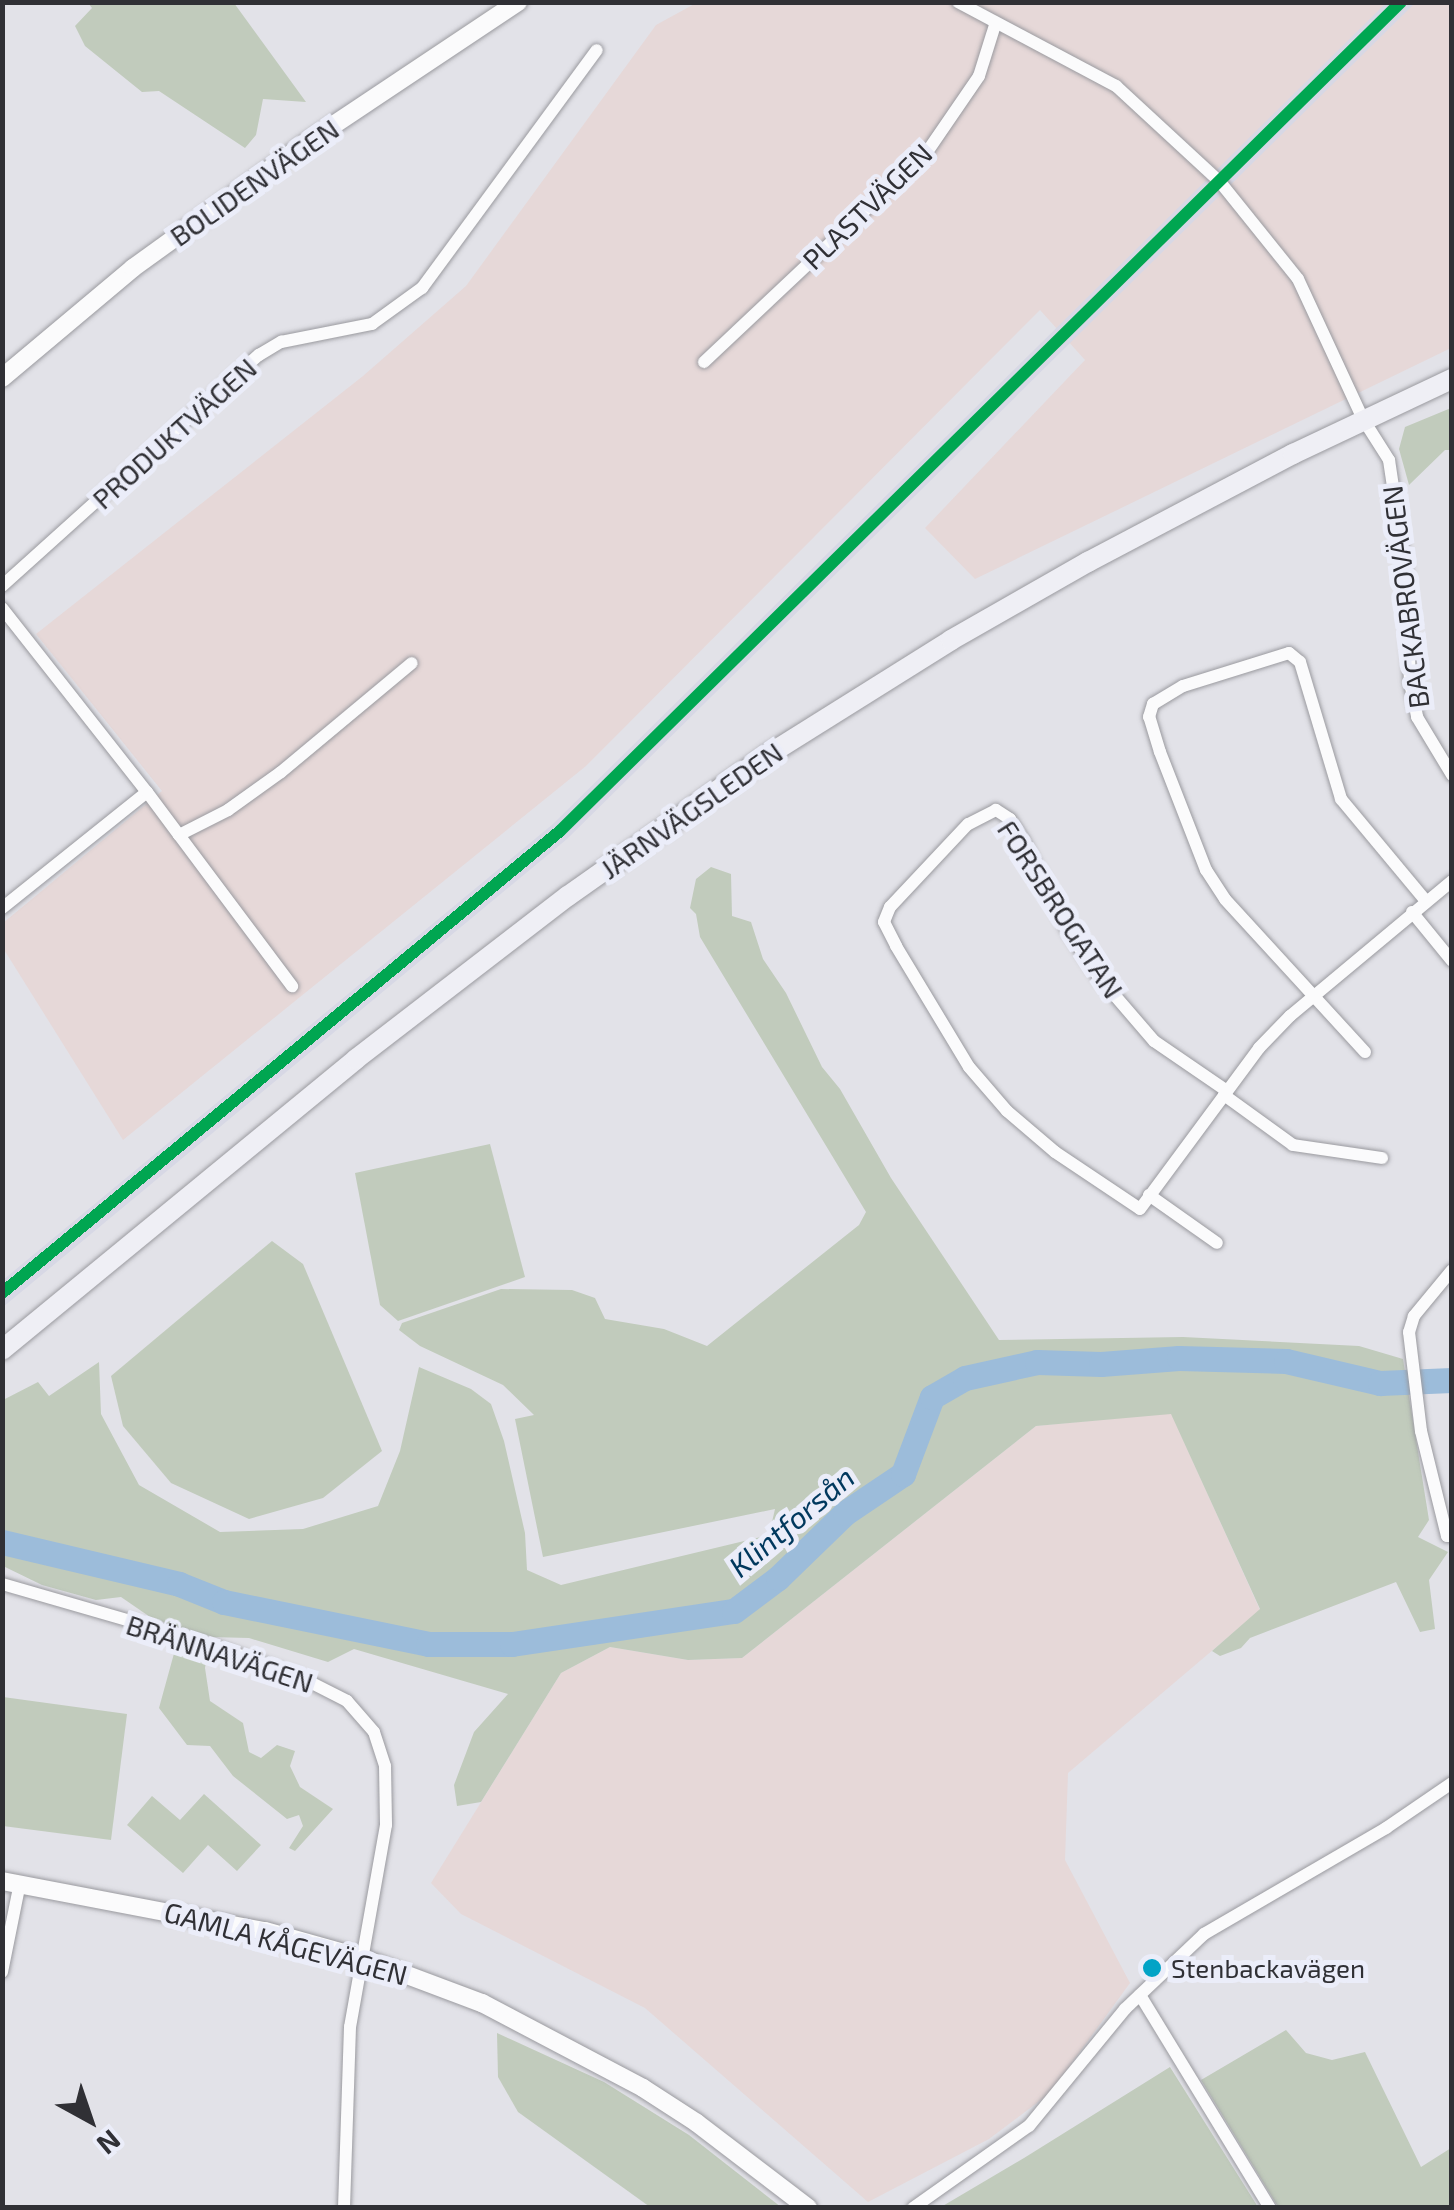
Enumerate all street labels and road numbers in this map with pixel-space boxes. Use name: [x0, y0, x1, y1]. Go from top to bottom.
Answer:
street label: BOLIDENVÄGEN: [163, 111, 345, 253]
street label: PLASTVÄGEN: [795, 136, 939, 276]
street label: PRODUKTVÄGEN: [85, 351, 263, 515]
street label: BACKABROVÄGEN: [1375, 484, 1435, 710]
street label: JÄRNVÄGSLEDEN: [593, 735, 789, 885]
street label: FORSBROGATAN: [991, 814, 1131, 1004]
street label: BRÄNNAVÄGEN: [122, 1607, 318, 1699]
street label: GAMLA KÅGEVÄGEN: [160, 1894, 412, 1992]

